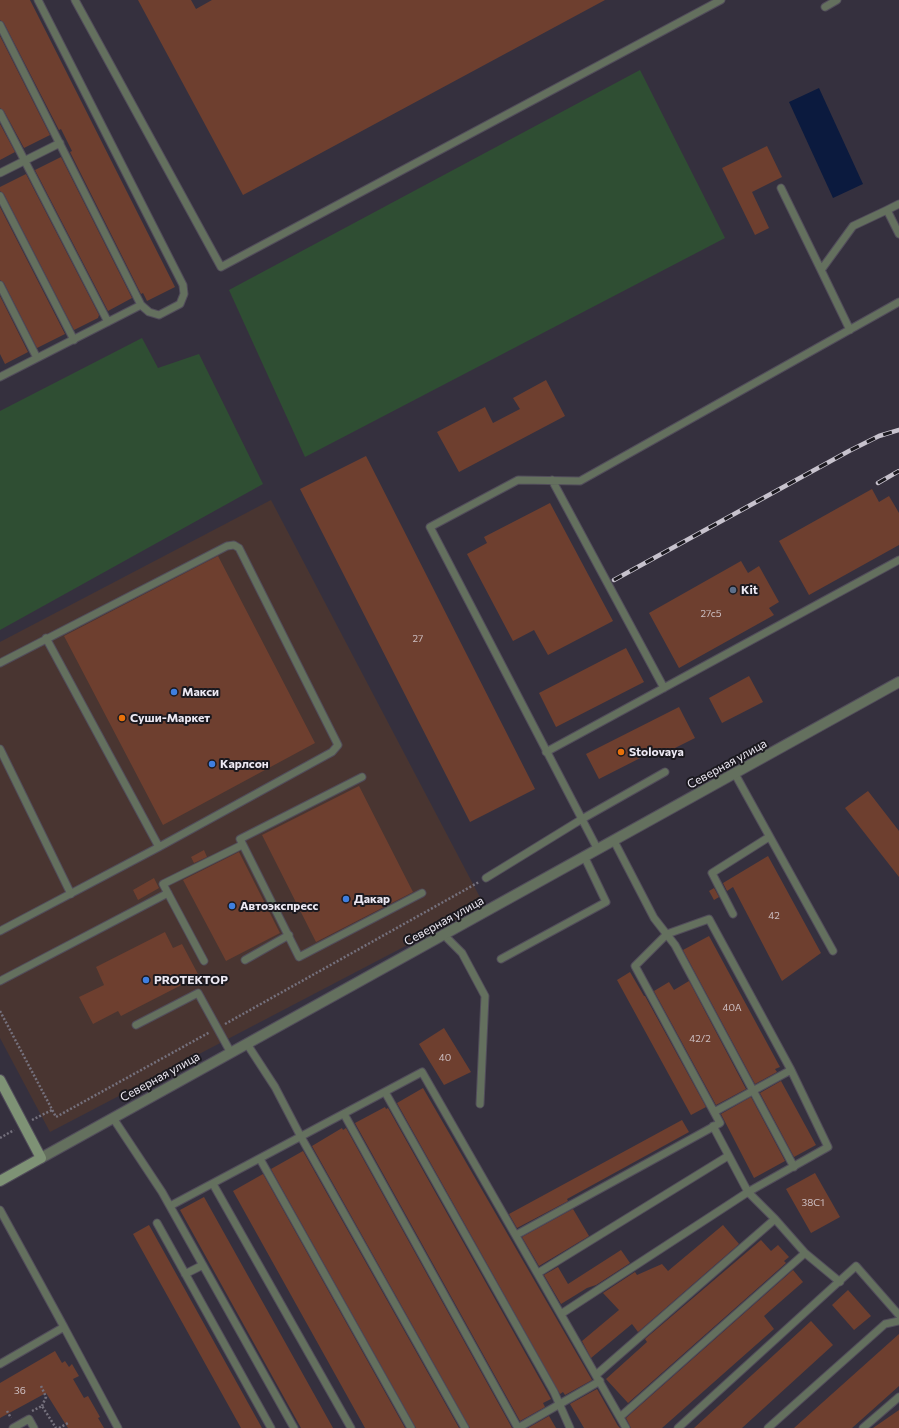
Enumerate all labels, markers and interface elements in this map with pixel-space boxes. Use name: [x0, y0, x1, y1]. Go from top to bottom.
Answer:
place label: Kit: [741, 583, 758, 597]
marker: Kit: [728, 585, 738, 595]
house number: 27с5: [700, 608, 722, 620]
house number: 27: [413, 633, 423, 645]
place label: Макси: [182, 685, 219, 699]
marker: Макси: [169, 687, 179, 697]
place label: Суши-Маркет: [130, 711, 210, 725]
marker: Суши-Маркет: [117, 713, 127, 723]
street label: Северная улица: [685, 736, 769, 792]
place label: Stolovaya: [629, 745, 684, 759]
marker: Stolovaya: [616, 747, 626, 757]
place label: Карлсон: [220, 757, 269, 771]
marker: Карлсон: [207, 759, 217, 769]
place label: Дакар: [354, 892, 390, 906]
street label: Северная улица: [402, 893, 486, 949]
marker: Дакар: [341, 894, 351, 904]
place label: Автоэкспресс: [240, 899, 318, 913]
marker: Автоэкспресс: [227, 901, 237, 911]
house number: 42: [768, 910, 780, 922]
place label: PROТЕКТОР: [154, 973, 228, 987]
marker: PROТЕКТОР: [141, 975, 151, 985]
house number: 40А: [722, 1002, 742, 1014]
house number: 42/2: [689, 1033, 711, 1045]
street label: Северная улица: [118, 1049, 202, 1105]
house number: 40: [439, 1052, 451, 1064]
house number: 38С1: [802, 1197, 824, 1209]
house number: 36: [14, 1385, 26, 1397]

